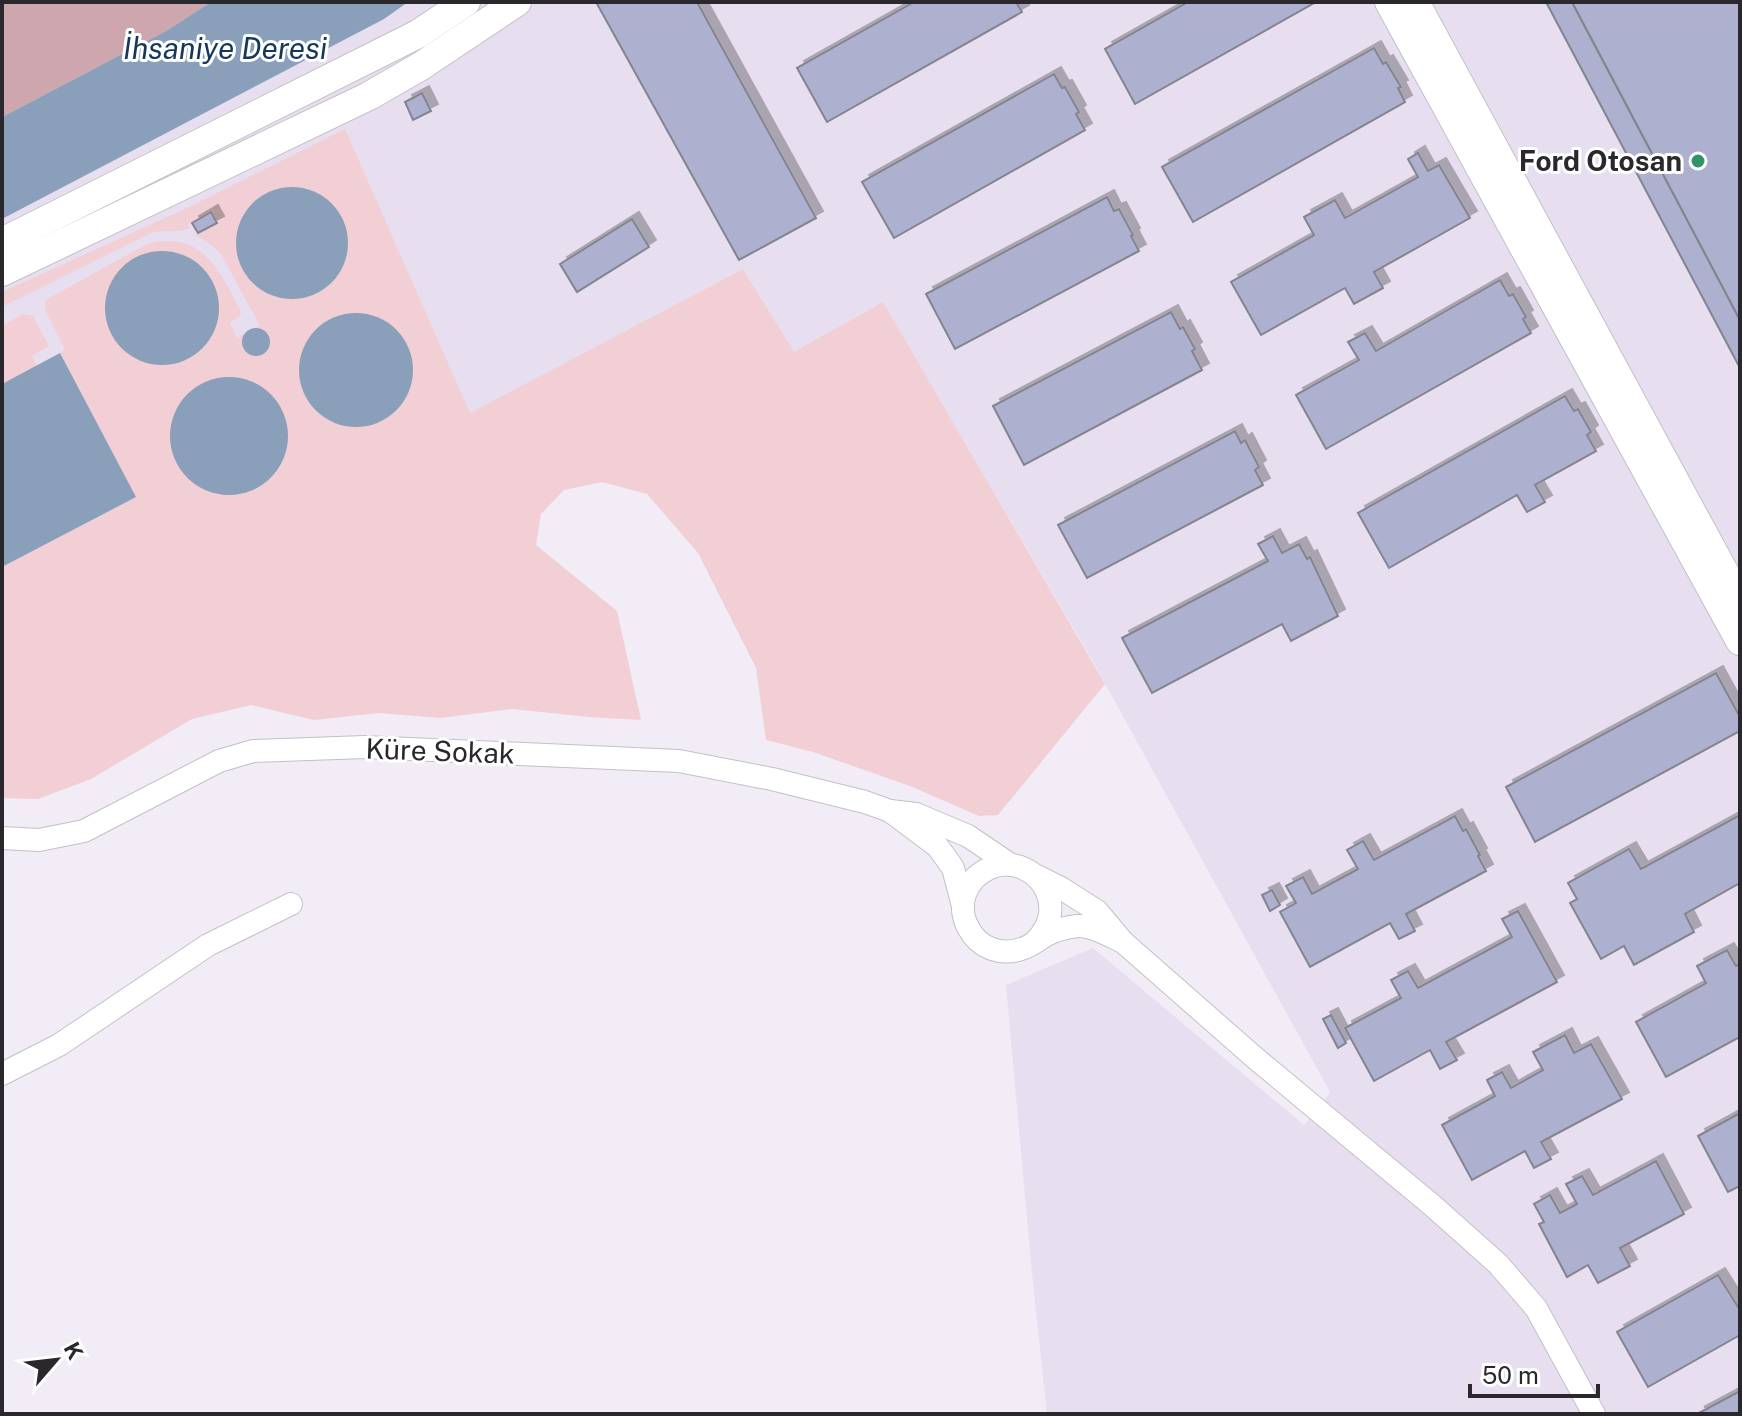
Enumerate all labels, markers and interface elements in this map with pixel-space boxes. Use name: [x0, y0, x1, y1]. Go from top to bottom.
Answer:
water label: İhsaniye Deresi: [123, 30, 328, 66]
place label: Ford Otosan: [1519, 144, 1682, 177]
marker: Ford Otosan: [1689, 152, 1707, 170]
street label: Küre Sokak: [365, 731, 515, 770]
north arrow: [16, 1320, 96, 1400]
text: K: [58, 1338, 89, 1364]
scale bar: [1470, 1348, 1598, 1398]
text: 50 m: [1482, 1361, 1539, 1389]

